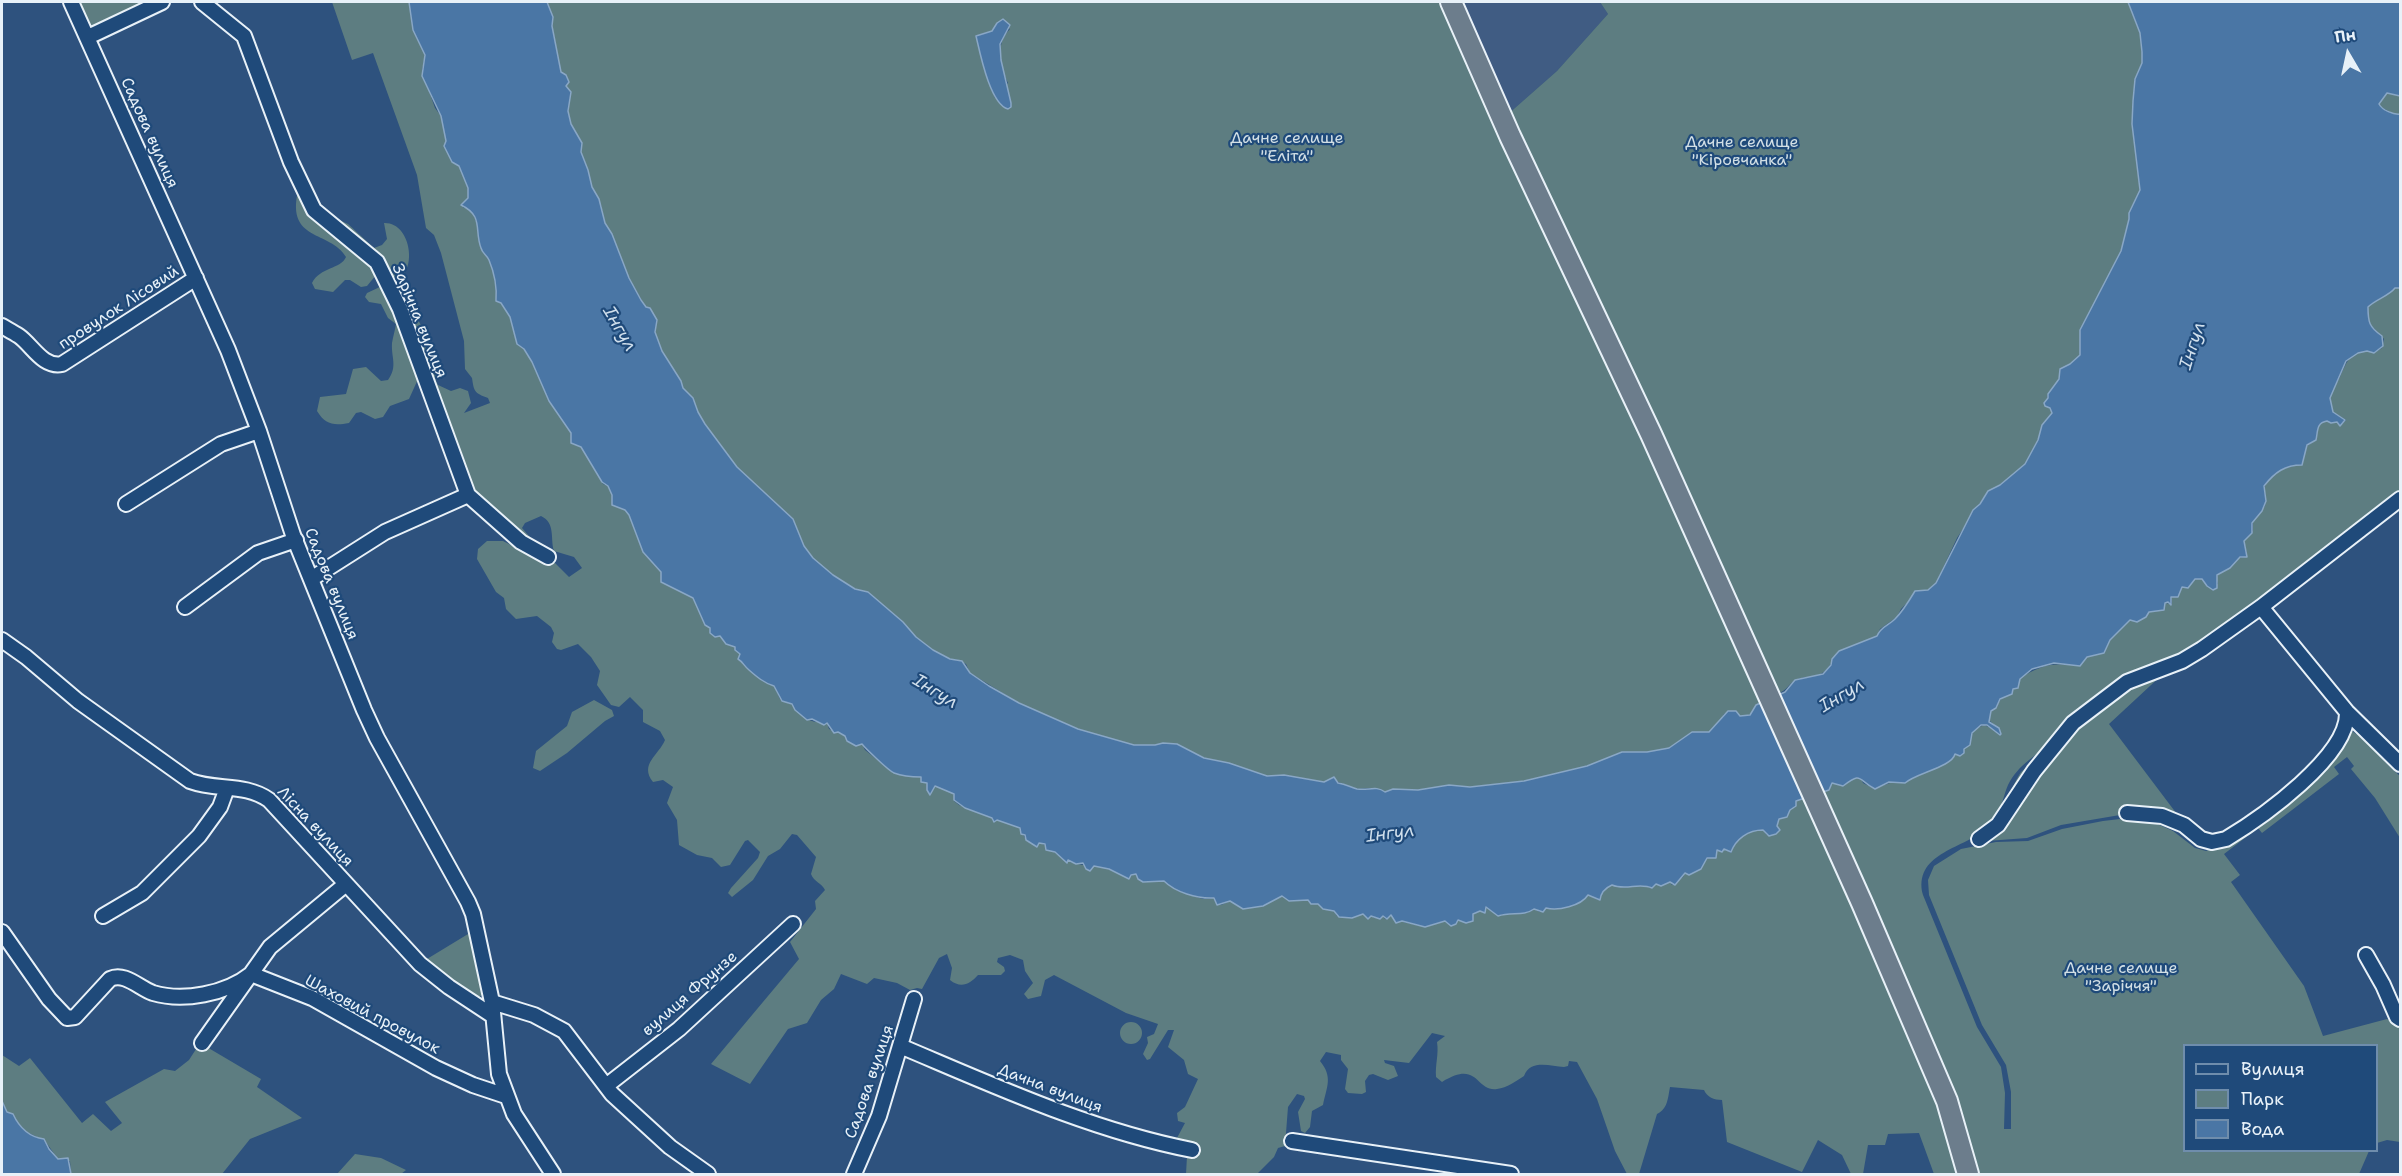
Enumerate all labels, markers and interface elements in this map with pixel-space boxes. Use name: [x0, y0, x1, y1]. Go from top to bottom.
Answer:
north arrow: [2318, 24, 2378, 84]
text: Пн: [2333, 24, 2357, 48]
street label: Садова вулиця: [116, 75, 182, 191]
park label: Дачне селище "Еліта": [1230, 129, 1344, 167]
park label: Дачне селище "Кіровчанка": [1685, 133, 1799, 171]
street label: Зарічна вулиця: [387, 261, 451, 381]
street label: провулок Лісовий: [55, 262, 183, 354]
water label: Інгул: [597, 303, 641, 355]
water label: Інгул: [2175, 319, 2211, 373]
street label: Садова вулиця: [300, 525, 362, 643]
water label: Інгул: [909, 670, 961, 714]
water label: Інгул: [1816, 674, 1868, 718]
street label: Лісна вулиця: [273, 783, 357, 871]
water label: Інгул: [1365, 820, 1415, 848]
street label: вулиця Фрунзе: [638, 947, 742, 1041]
park label: Дачне селище "Заріччя": [2064, 959, 2178, 997]
street label: Шаховий провулок: [301, 971, 443, 1059]
street label: Садова вулиця: [842, 1023, 898, 1141]
legend: [2183, 1044, 2378, 1152]
text: Вулиця: [2241, 1057, 2305, 1081]
street label: Дачна вулиця: [995, 1060, 1105, 1118]
text: Парк: [2241, 1087, 2284, 1111]
text: Вода: [2241, 1117, 2284, 1141]

